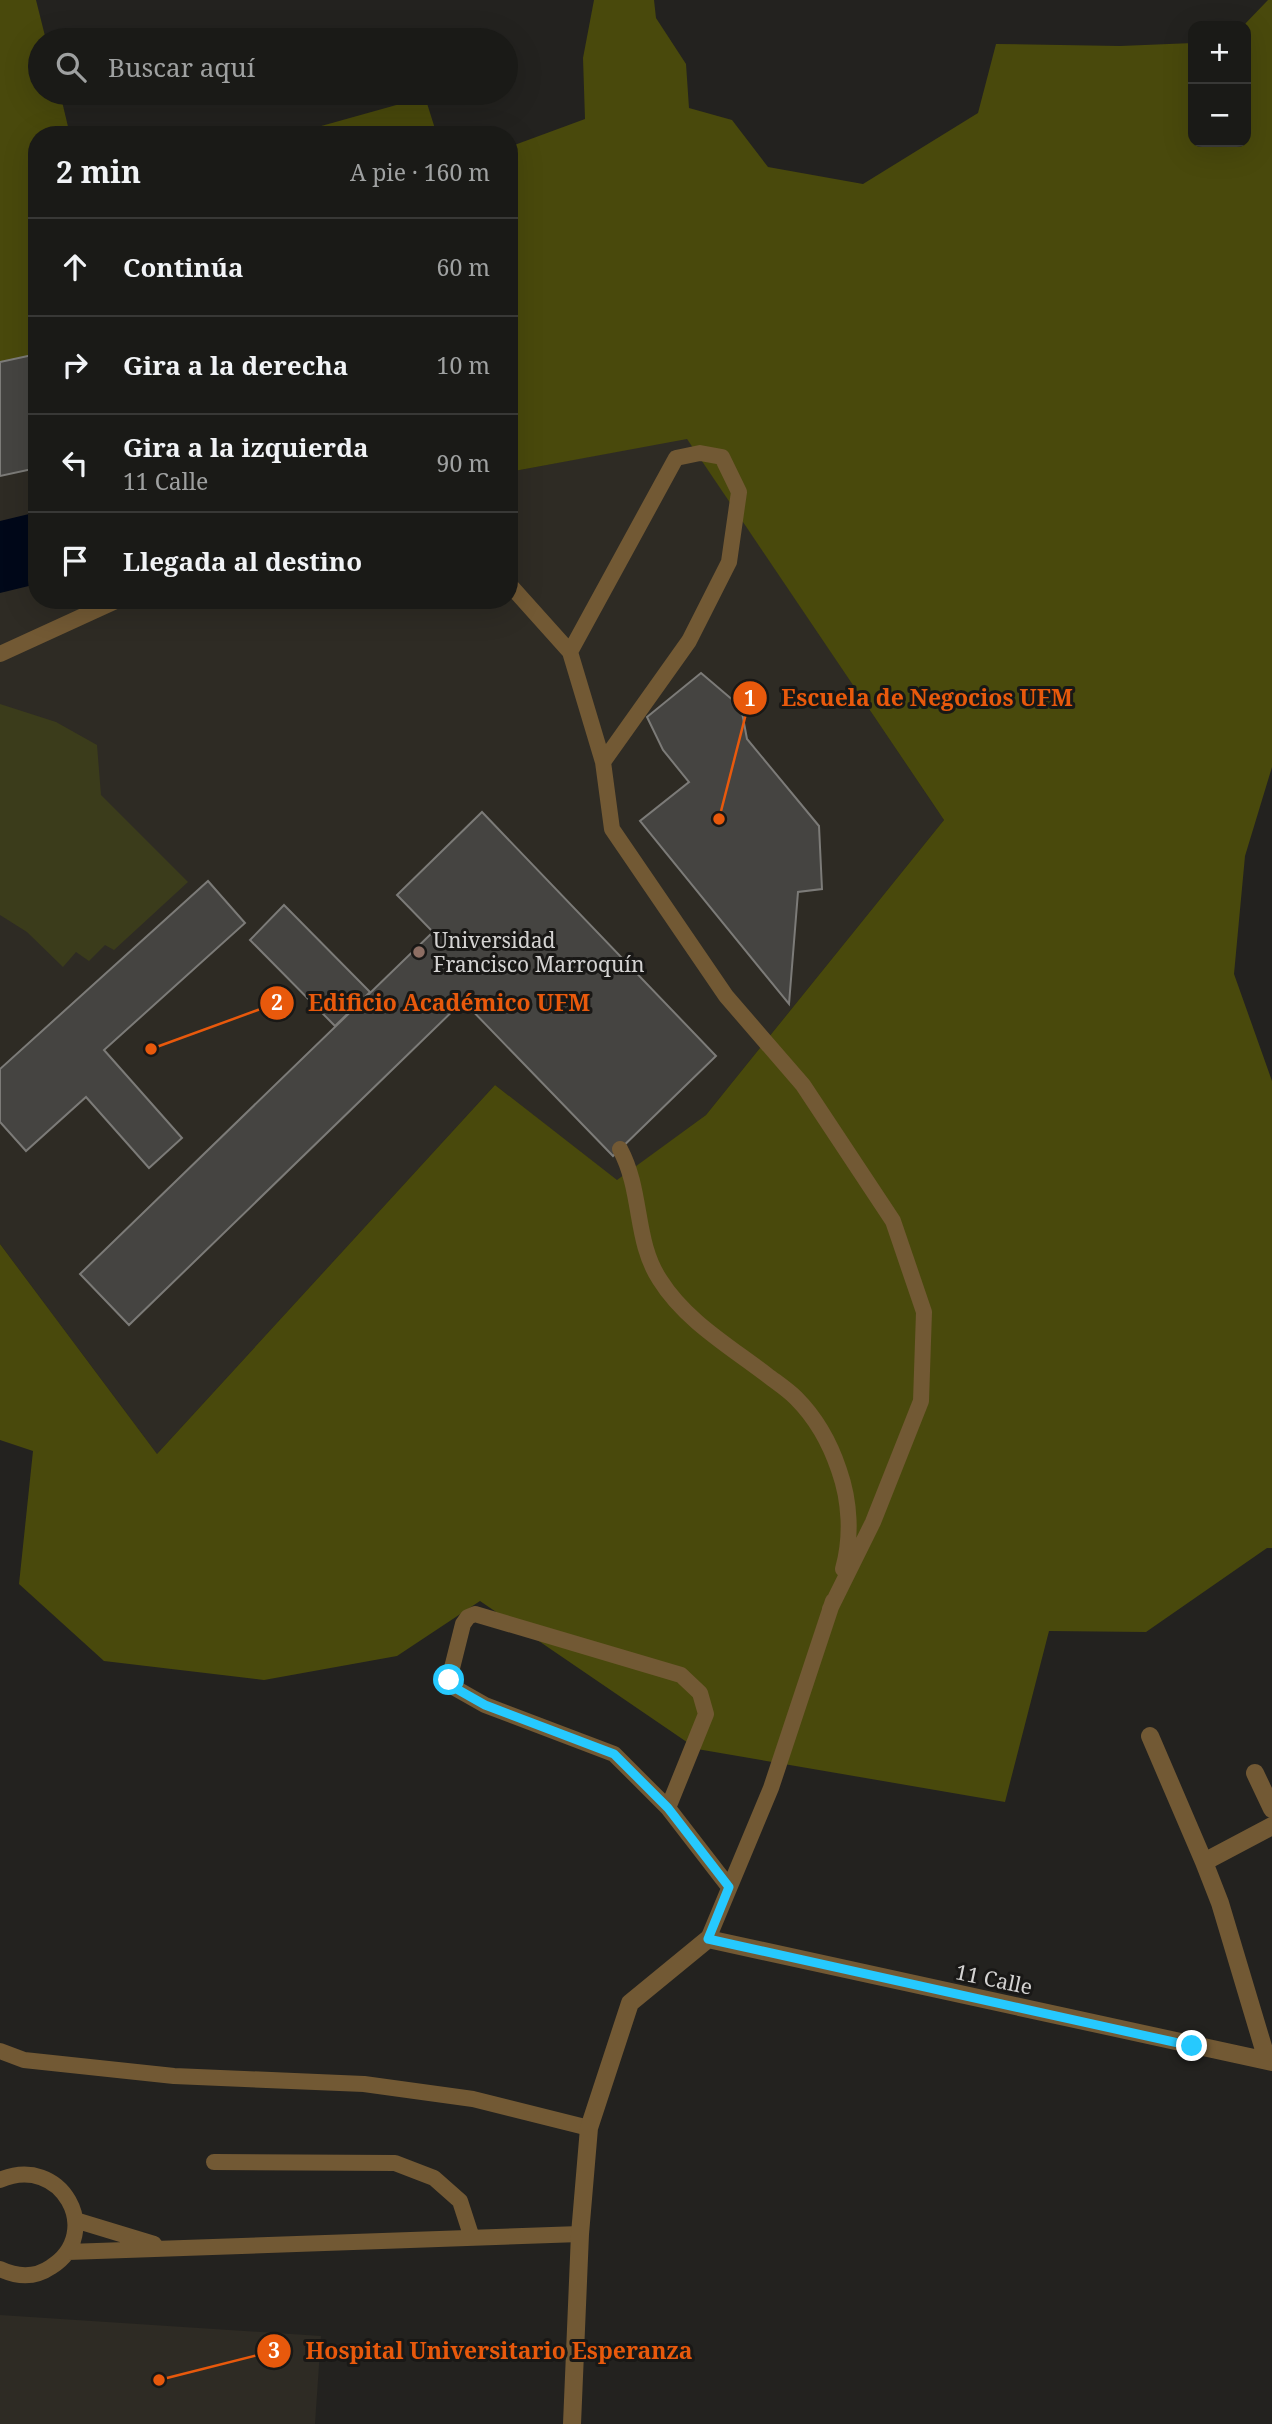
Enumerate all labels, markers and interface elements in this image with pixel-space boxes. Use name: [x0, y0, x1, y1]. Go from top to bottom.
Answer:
map controls: [1188, 21, 1251, 147]
button: +: [1188, 21, 1251, 84]
search box: [28, 28, 518, 105]
icon: search: [52, 48, 90, 86]
text: Buscar aquí: [108, 49, 255, 85]
button: −: [1188, 84, 1251, 147]
text: 2 min: [56, 151, 141, 192]
text: A pie · 160 m: [350, 156, 490, 188]
icon: ahead: [56, 248, 94, 286]
text: Continúa: [123, 249, 244, 285]
text: 60 m: [437, 251, 490, 283]
icon: right: [56, 346, 94, 384]
text: Gira a la derecha: [123, 347, 348, 383]
text: 10 m: [437, 349, 490, 381]
text: Gira a la izquierda: [123, 429, 369, 465]
icon: left: [56, 444, 94, 482]
text: 90 m: [437, 447, 490, 479]
text: 11 Calle: [123, 465, 208, 497]
icon: arrive: [56, 542, 94, 580]
text: Llegada al destino: [123, 543, 362, 579]
callout: Escuela de Negocios UFM: [733, 676, 1087, 720]
text: Escuela de Negocios UFM: [781, 681, 1073, 713]
text: 1: [744, 684, 756, 712]
place label: Universidad Francisco Marroquín: [433, 926, 645, 978]
marker: Universidad Francisco Marroquín: [411, 944, 427, 960]
callout: Edificio Académico UFM: [259, 981, 604, 1025]
text: Edificio Académico UFM: [308, 986, 590, 1018]
text: 2: [271, 988, 283, 1016]
route start: [433, 1664, 464, 1695]
street label: 11 Calle: [953, 1957, 1035, 2001]
route end: [1176, 2030, 1207, 2061]
callout: Hospital Universitario Esperanza: [256, 2329, 707, 2373]
text: Hospital Universitario Esperanza: [305, 2334, 693, 2366]
text: 3: [268, 2336, 280, 2364]

